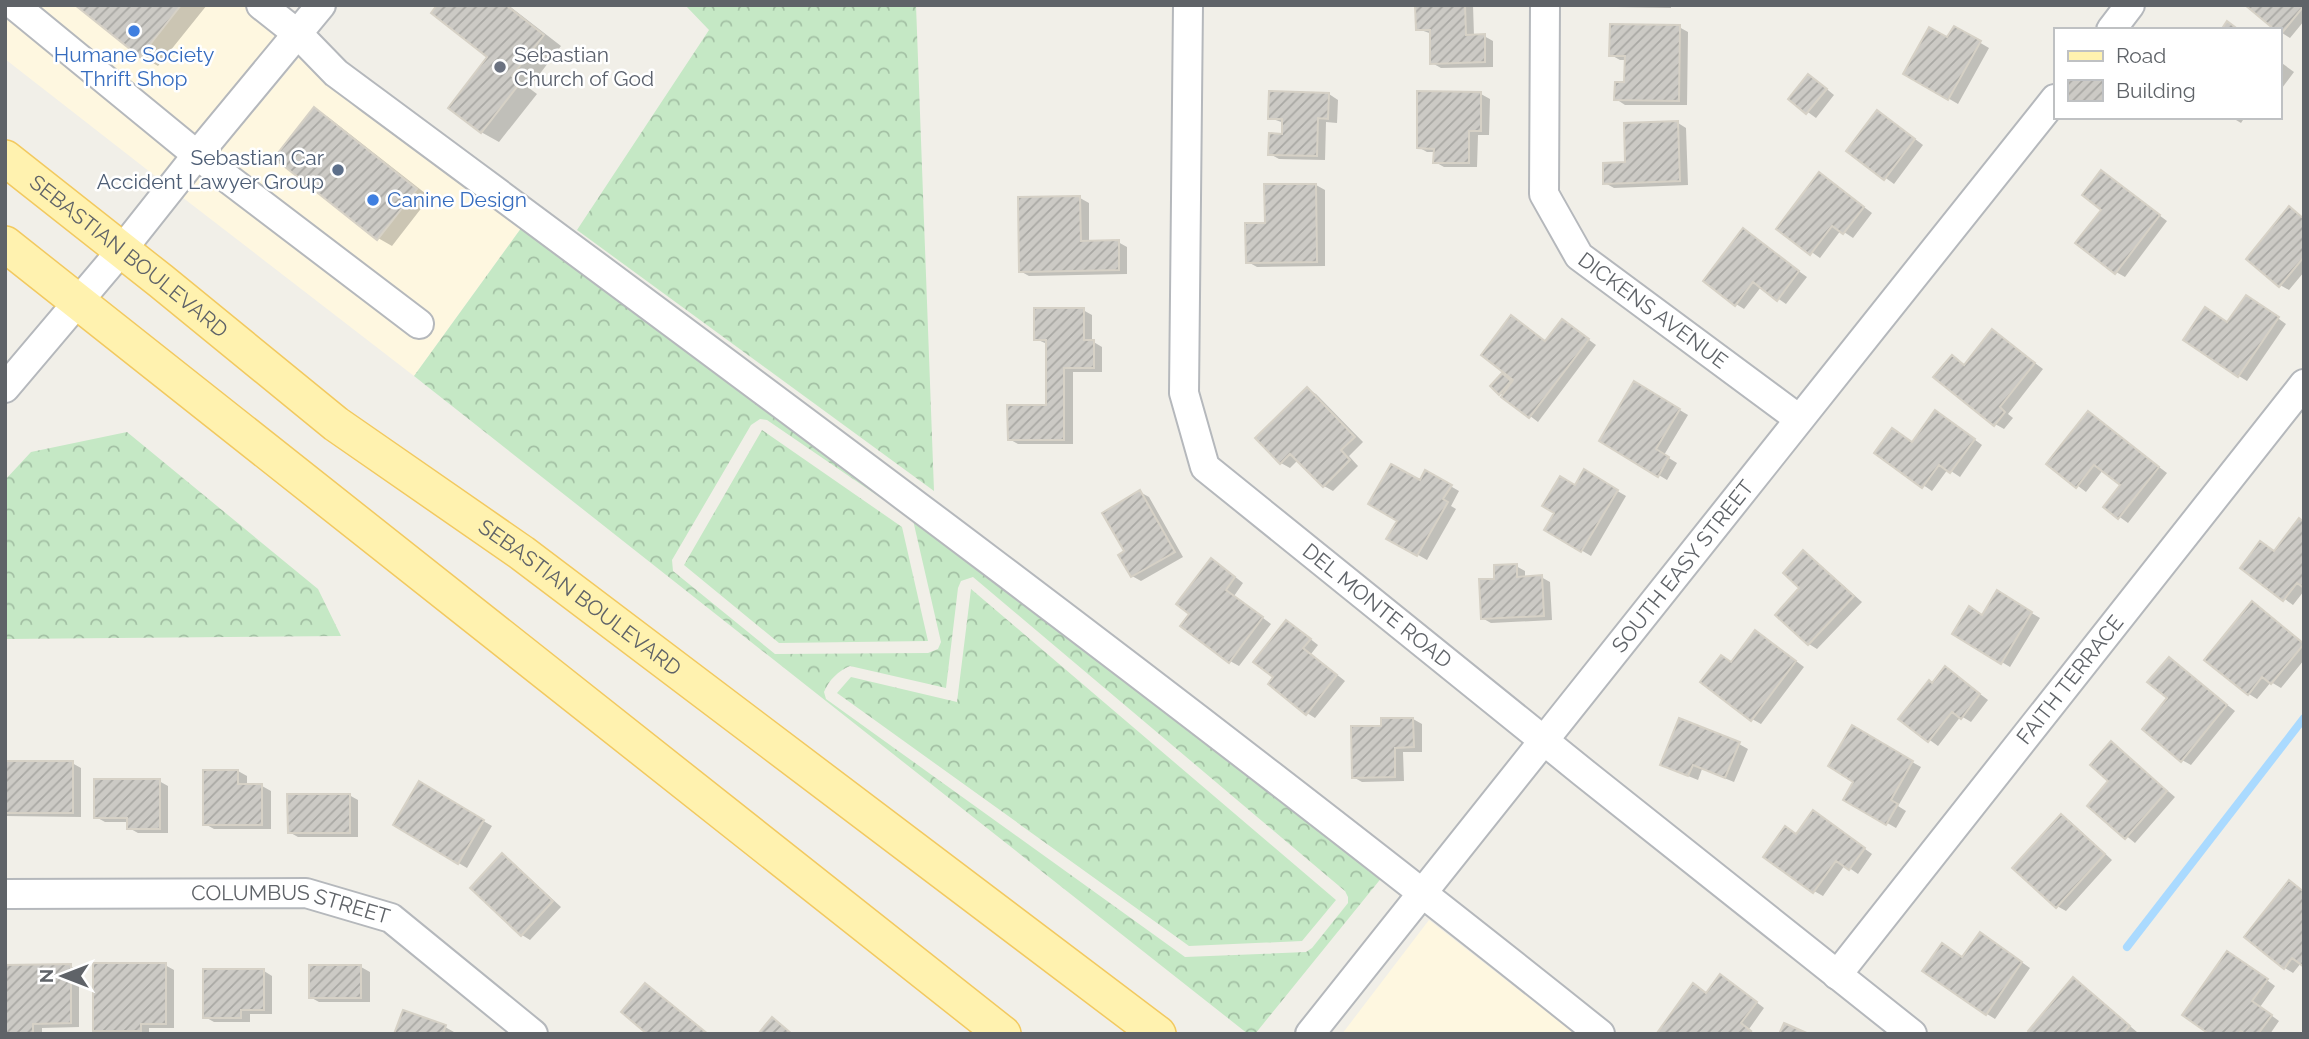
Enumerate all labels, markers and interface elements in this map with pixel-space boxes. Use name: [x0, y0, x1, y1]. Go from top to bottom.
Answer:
marker: Humane Society Thrift Shop: [126, 23, 142, 39]
legend: [2054, 28, 2281, 119]
place label: Humane Society Thrift Shop: [54, 42, 214, 91]
place label: Sebastian Church of God: [514, 42, 654, 91]
text: Road: [2116, 43, 2166, 68]
marker: Sebastian Church of God: [492, 59, 508, 75]
text: Building: [2116, 78, 2196, 103]
place label: Sebastian Car Accident Lawyer Group: [97, 145, 325, 194]
marker: Sebastian Car Accident Lawyer Group: [330, 162, 346, 178]
street label: SEBASTIAN BOULEVARD: [25, 169, 233, 343]
place label: Canine Design: [387, 187, 527, 212]
marker: Canine Design: [365, 192, 381, 208]
street label: DICKENS AVENUE: [1573, 247, 1733, 374]
street label: SOUTH EASY STREET: [1606, 475, 1759, 657]
street label: SEBASTIAN BOULEVARD: [474, 514, 686, 681]
street label: DEL MONTE ROAD: [1298, 538, 1457, 673]
street label: FAITH TERRACE: [2011, 610, 2128, 749]
street label: COLUMBUS STREET: [191, 880, 393, 929]
north arrow: [28, 941, 98, 1011]
text: N: [35, 969, 57, 983]

